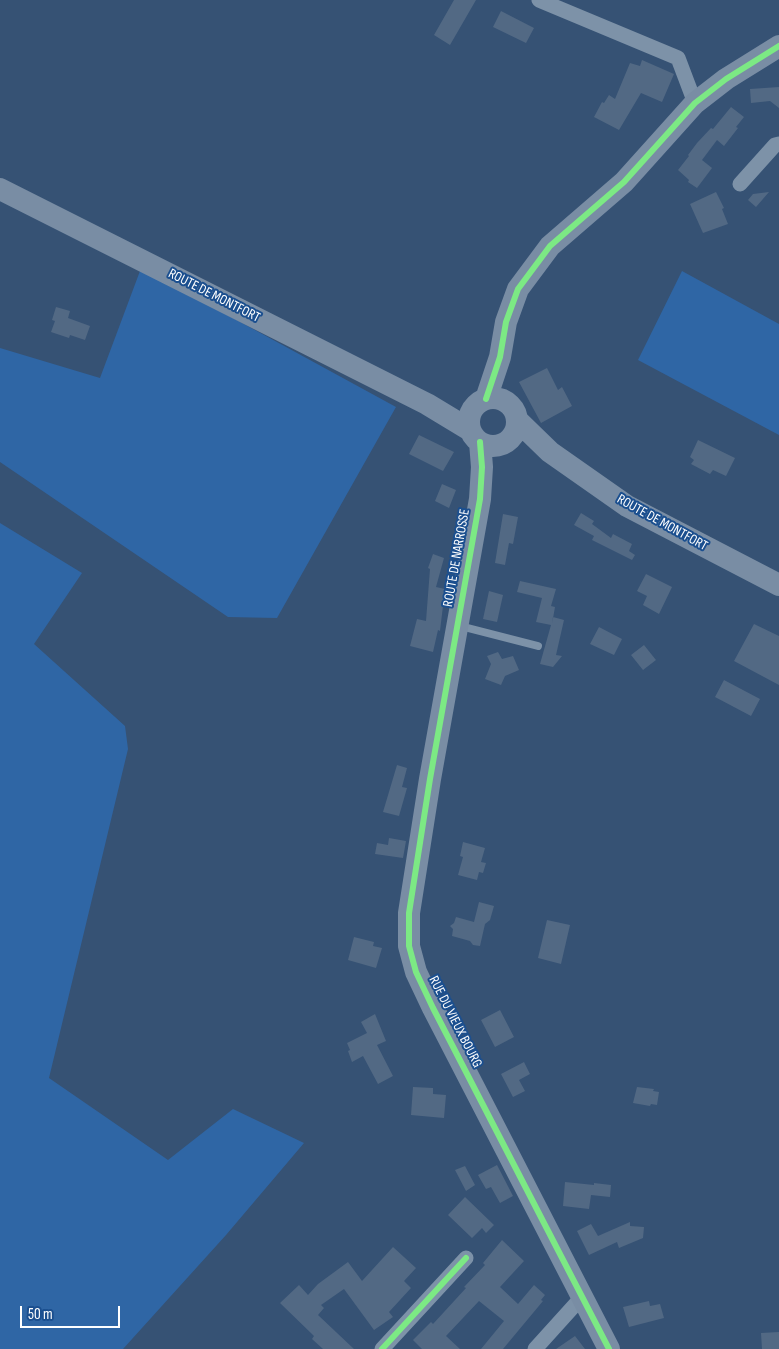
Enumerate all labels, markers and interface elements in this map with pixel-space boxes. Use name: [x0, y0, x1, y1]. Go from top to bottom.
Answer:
street label: ROUTE DE MONTFORT: [165, 266, 263, 326]
street label: ROUTE DE MONTFORT: [614, 491, 710, 555]
street label: ROUTE DE NARROSSE: [440, 508, 474, 608]
street label: RUE DU VIEUX BOURG: [425, 973, 485, 1071]
scale bar: [22, 1296, 122, 1328]
text: 50 m: [28, 1305, 53, 1324]

